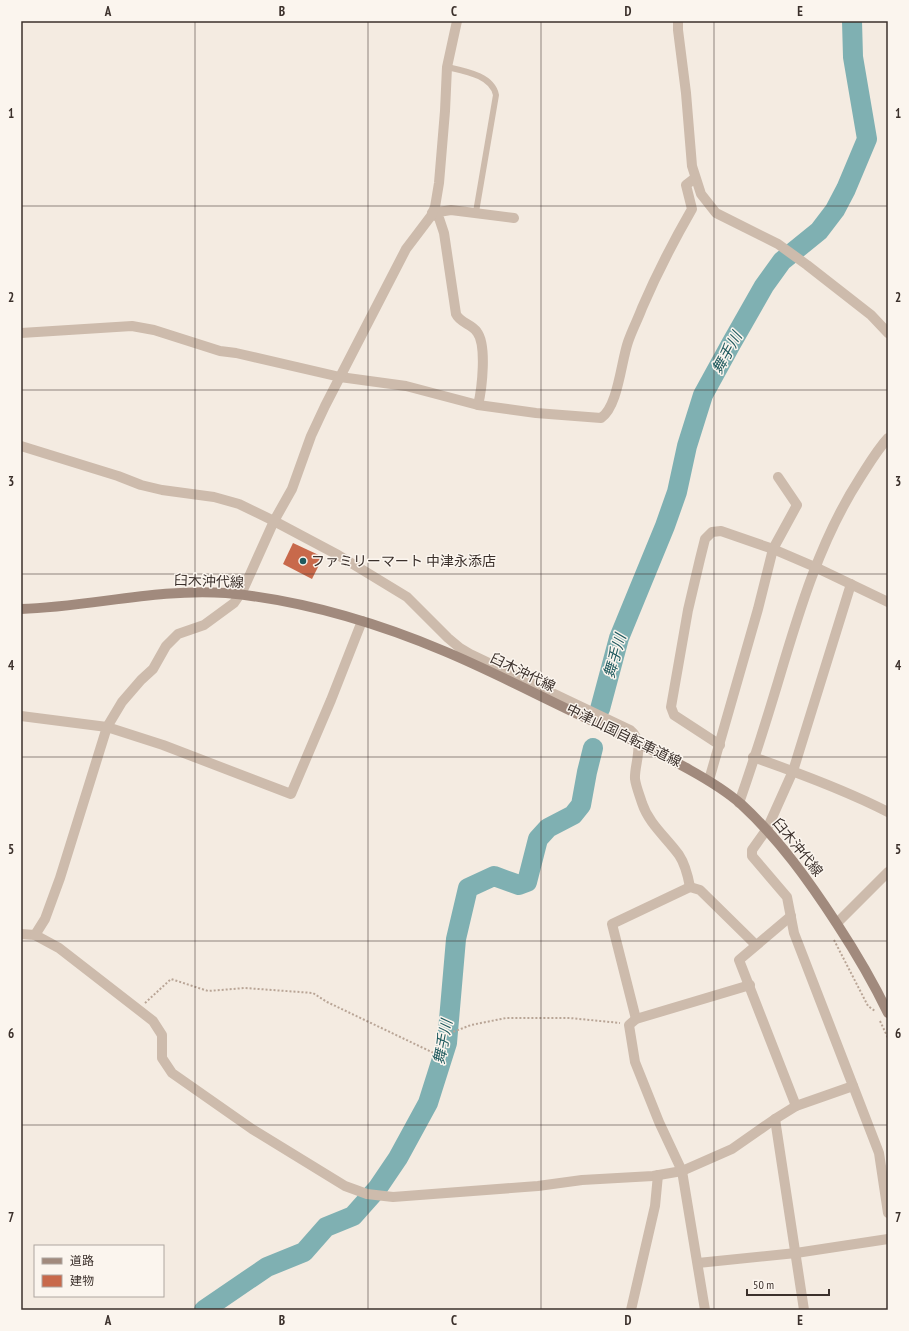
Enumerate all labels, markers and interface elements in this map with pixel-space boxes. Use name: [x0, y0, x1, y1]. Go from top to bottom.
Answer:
text: A: [104, 3, 112, 20]
text: B: [279, 3, 285, 20]
text: C: [451, 3, 457, 20]
text: D: [625, 3, 632, 20]
text: E: [797, 3, 803, 20]
text: 1: [8, 105, 14, 122]
text: 1: [895, 105, 901, 122]
text: 2: [8, 289, 14, 306]
text: 2: [895, 289, 901, 306]
water label: 舞手川: [707, 327, 747, 377]
text: 3: [8, 473, 14, 490]
text: 3: [895, 473, 901, 490]
place label: ファミリーマート 中津永添店: [311, 552, 496, 570]
marker: ファミリーマート 中津永添店: [298, 556, 308, 566]
street label: 臼木沖代線: [174, 571, 244, 591]
water label: 舞手川: [599, 630, 630, 680]
street label: 臼木沖代線: [488, 649, 558, 695]
text: 4: [8, 657, 15, 674]
text: 4: [895, 657, 902, 674]
street label: 中津山国自転車道線: [563, 699, 685, 771]
street label: 臼木沖代線: [769, 814, 827, 880]
text: 5: [8, 841, 14, 858]
text: 5: [895, 841, 901, 858]
water label: 舞手川: [429, 1016, 457, 1066]
text: 6: [8, 1025, 14, 1042]
text: 6: [895, 1025, 901, 1042]
text: 7: [8, 1209, 14, 1226]
text: 7: [895, 1209, 901, 1226]
legend: [34, 1245, 164, 1297]
text: 道路: [70, 1253, 94, 1268]
scale bar: [747, 1271, 829, 1297]
text: 建物: [70, 1273, 94, 1288]
text: 50 m: [753, 1277, 774, 1292]
text: A: [104, 1312, 112, 1329]
text: B: [279, 1312, 285, 1329]
text: C: [451, 1312, 457, 1329]
text: D: [625, 1312, 632, 1329]
text: E: [797, 1312, 803, 1329]

